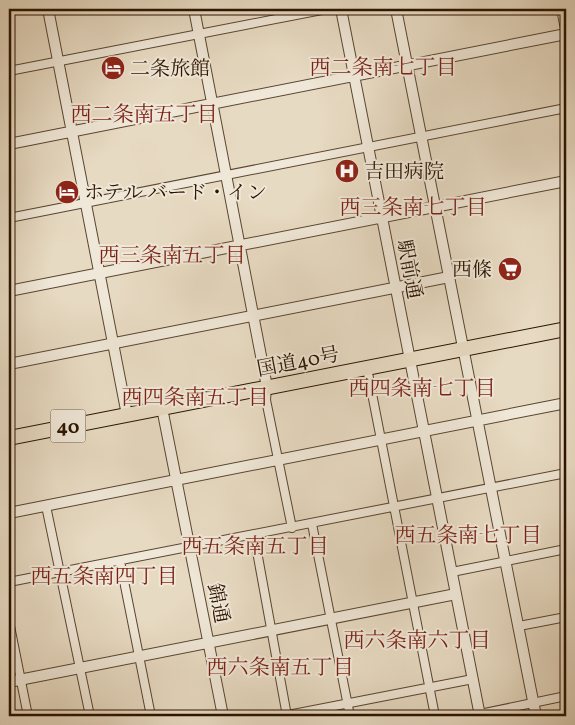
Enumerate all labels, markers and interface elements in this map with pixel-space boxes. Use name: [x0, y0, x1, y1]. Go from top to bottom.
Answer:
district label: 西二条南七丁目: [310, 54, 457, 83]
hotel icon: 二条旅館: [100, 55, 126, 81]
place label: 二条旅館: [130, 56, 210, 84]
district label: 西二条南五丁目: [71, 101, 218, 130]
hospital icon: 吉田病院: [334, 158, 360, 184]
place label: 吉田病院: [364, 159, 444, 187]
hotel icon: ホテル バード・イン: [54, 179, 80, 205]
place label: ホテル バード・イン: [84, 180, 267, 208]
district label: 西三条南七丁目: [340, 194, 487, 223]
street label: 駅前通: [389, 237, 428, 302]
district label: 西三条南五丁目: [99, 242, 246, 271]
supermarket icon: 西條: [497, 256, 523, 282]
place label: 西條: [452, 257, 492, 285]
street label: 国道40号: [255, 341, 342, 385]
district label: 西四条南七丁目: [349, 375, 496, 404]
district label: 西四条南五丁目: [122, 384, 269, 413]
road number: 40: [50, 410, 86, 442]
district label: 西五条南七丁目: [395, 522, 542, 551]
district label: 西五条南五丁目: [182, 533, 329, 562]
district label: 西五条南四丁目: [31, 563, 178, 592]
street label: 錦通: [199, 581, 235, 626]
district label: 西六条南六丁目: [344, 627, 491, 656]
district label: 西六条南五丁目: [207, 654, 354, 683]

